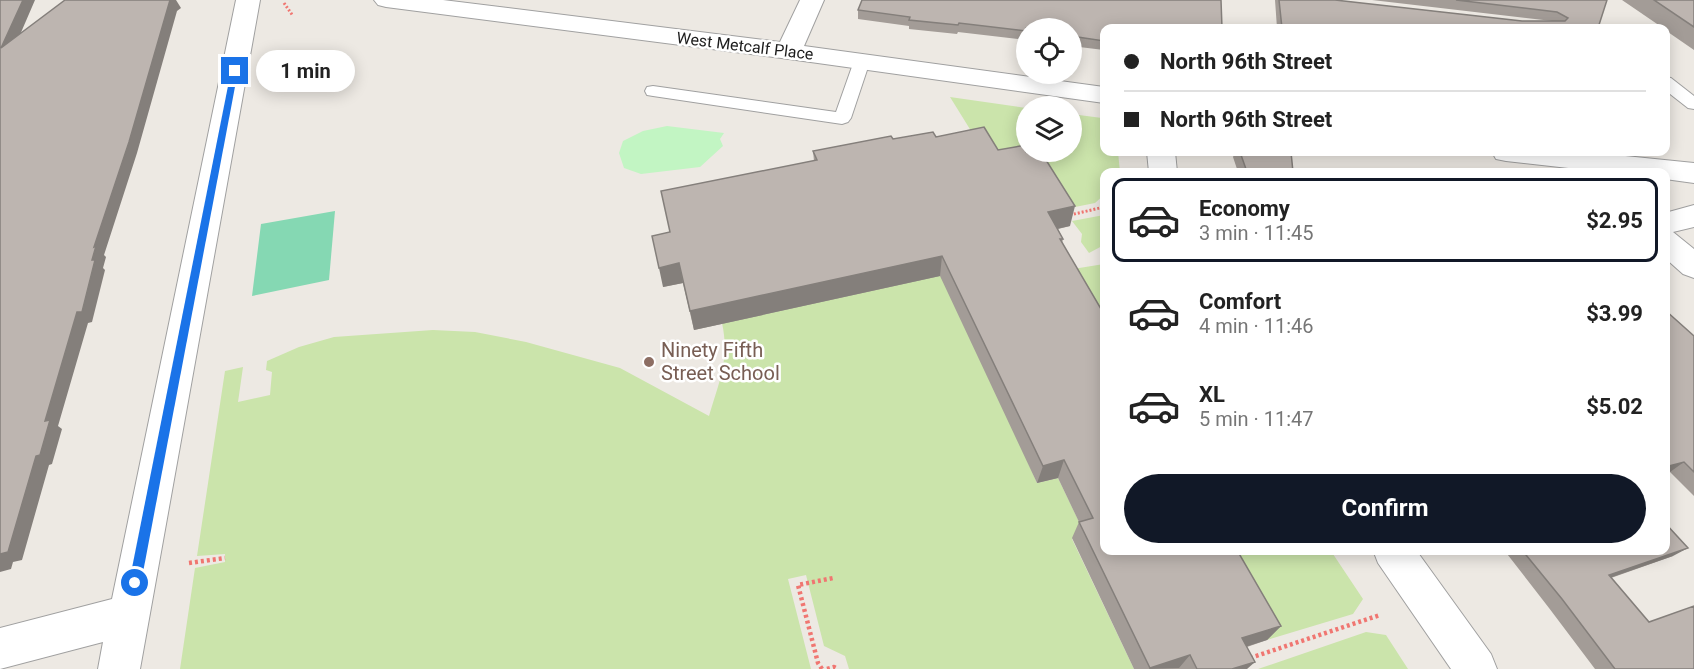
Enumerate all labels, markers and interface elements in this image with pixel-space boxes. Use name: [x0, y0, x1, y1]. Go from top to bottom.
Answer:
map controls: [1016, 18, 1082, 162]
button: locate: [1016, 18, 1082, 84]
street label: West Metcalf Place: [676, 28, 814, 64]
text: North 96th Street: [1160, 49, 1332, 74]
callout: 1 min: [256, 50, 355, 92]
route end: [221, 57, 248, 84]
text: 1 min: [280, 59, 331, 83]
button: layers: [1016, 96, 1082, 162]
text: North 96th Street: [1160, 107, 1332, 132]
icon: car: [1127, 193, 1181, 247]
text: Economy: [1199, 196, 1290, 221]
text: $2.95: [1586, 208, 1643, 233]
text: 3 min · 11:45: [1199, 221, 1314, 245]
icon: car: [1127, 286, 1181, 340]
text: Comfort: [1199, 289, 1281, 314]
text: $3.99: [1586, 301, 1643, 326]
text: 4 min · 11:46: [1199, 314, 1314, 338]
place label: Ninety Fifth Street School: [661, 338, 780, 385]
marker: Ninety Fifth Street School: [642, 355, 656, 369]
icon: car: [1127, 379, 1181, 433]
text: XL: [1199, 382, 1225, 407]
text: $5.02: [1586, 394, 1643, 419]
text: 5 min · 11:47: [1199, 407, 1314, 431]
button: Confirm: [1124, 474, 1646, 543]
route start: [121, 569, 148, 596]

